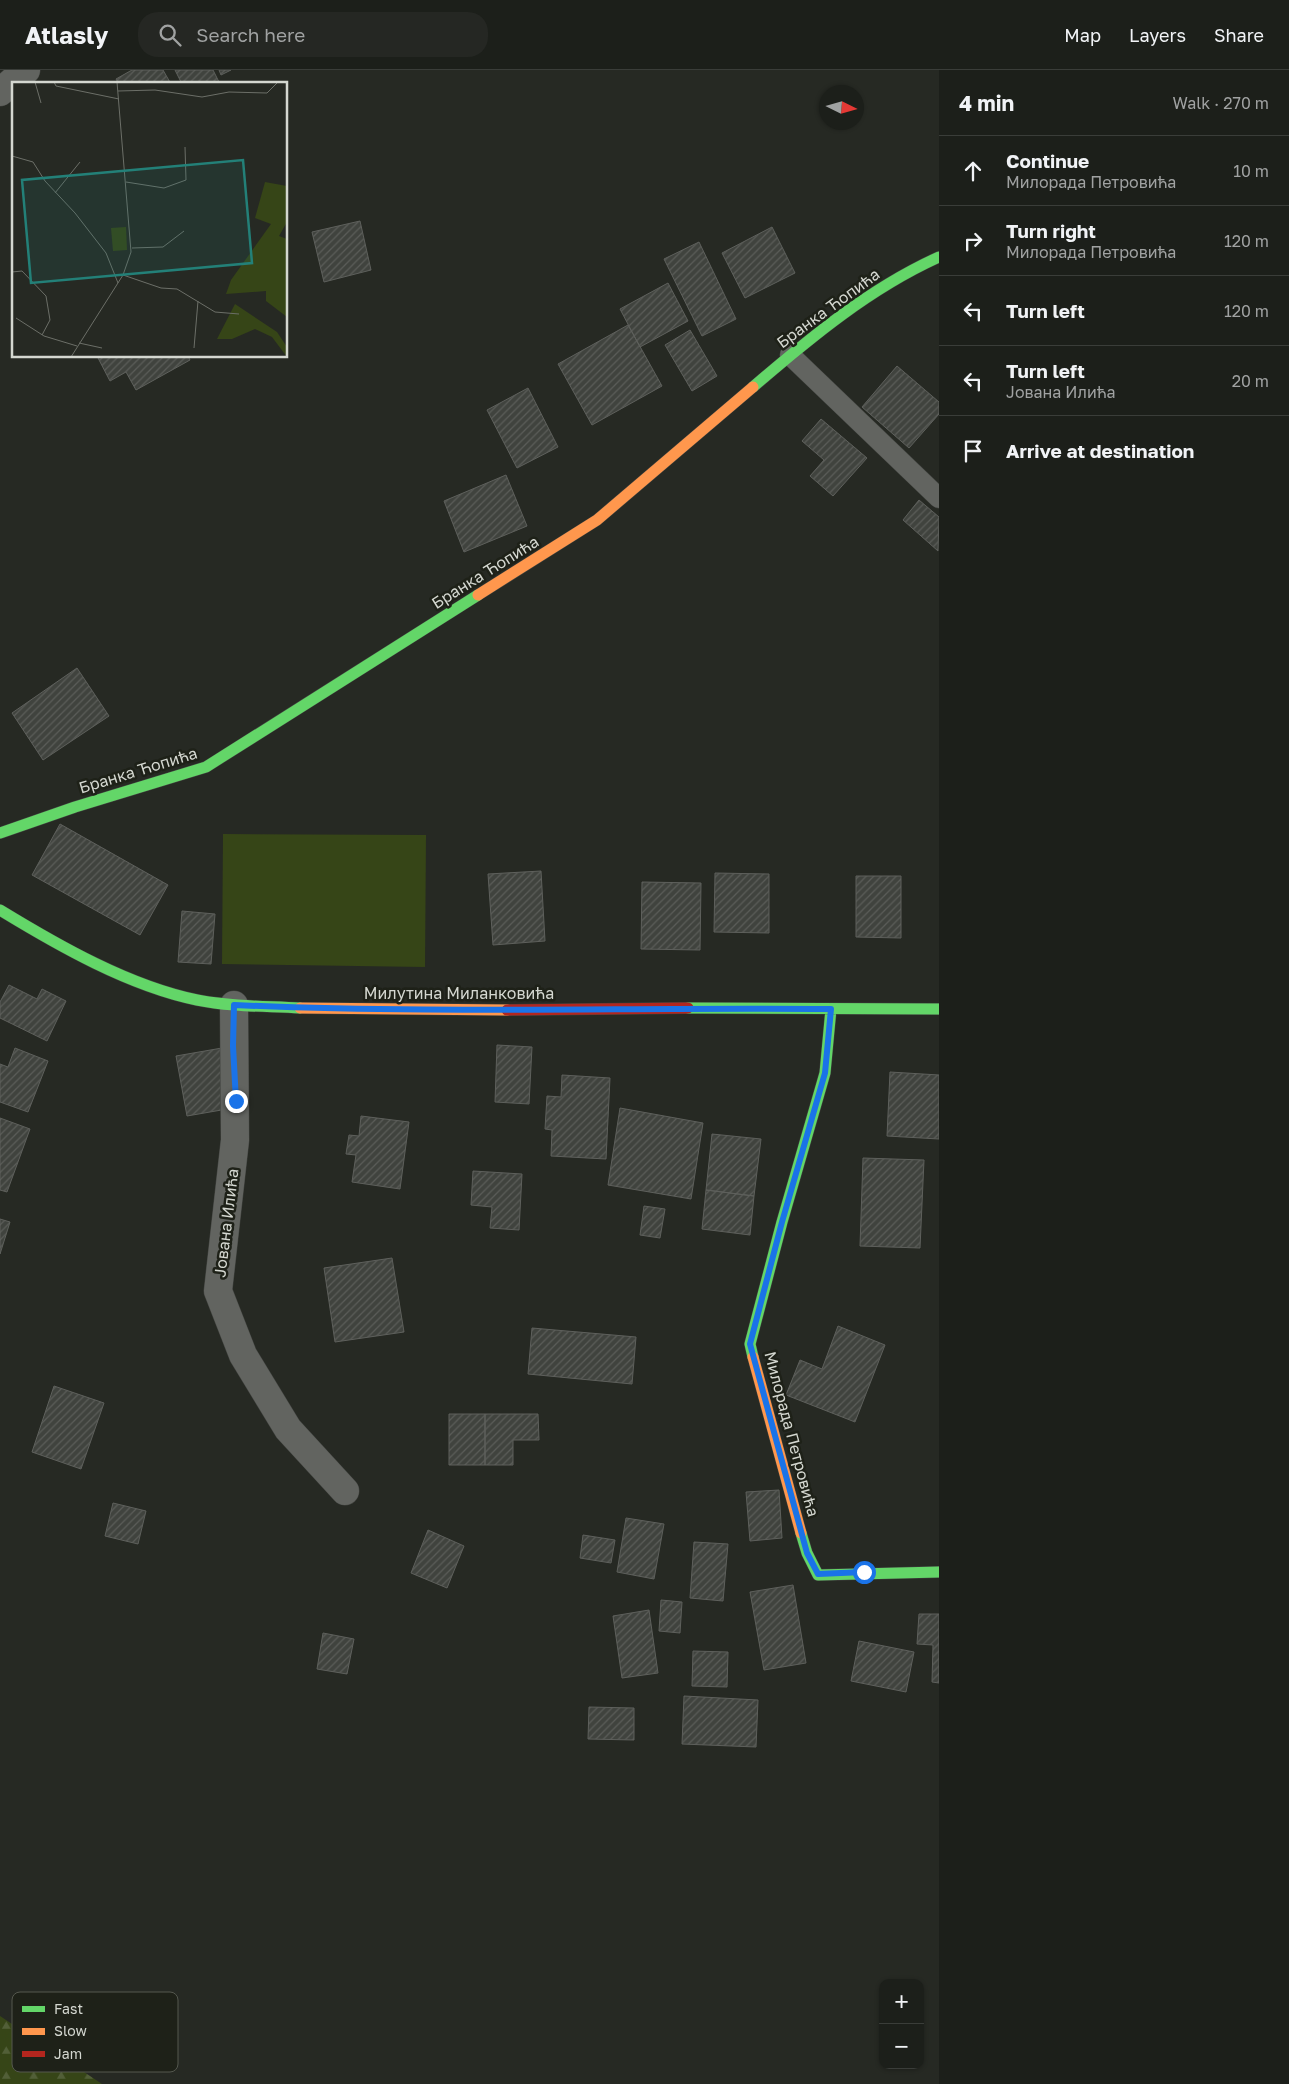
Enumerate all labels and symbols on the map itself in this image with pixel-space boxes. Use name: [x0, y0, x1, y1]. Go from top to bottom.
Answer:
inset map: [12, 82, 288, 358]
north arrow: [819, 85, 864, 130]
street label: Бранка Ћопића: [773, 264, 883, 352]
street label: Бранка Ћопића: [428, 531, 542, 613]
street label: Бранка Ћопића: [76, 743, 200, 797]
street label: Милутина Миланковића: [364, 983, 554, 1003]
route end: [225, 1090, 248, 1113]
street label: Јована Илића: [209, 1167, 243, 1279]
street label: Милорада Петровића: [760, 1349, 824, 1519]
route start: [853, 1561, 876, 1584]
legend: [12, 1992, 178, 2072]
text: Fast: [54, 2000, 83, 2017]
text: Slow: [54, 2022, 87, 2039]
text: Jam: [54, 2045, 82, 2062]

